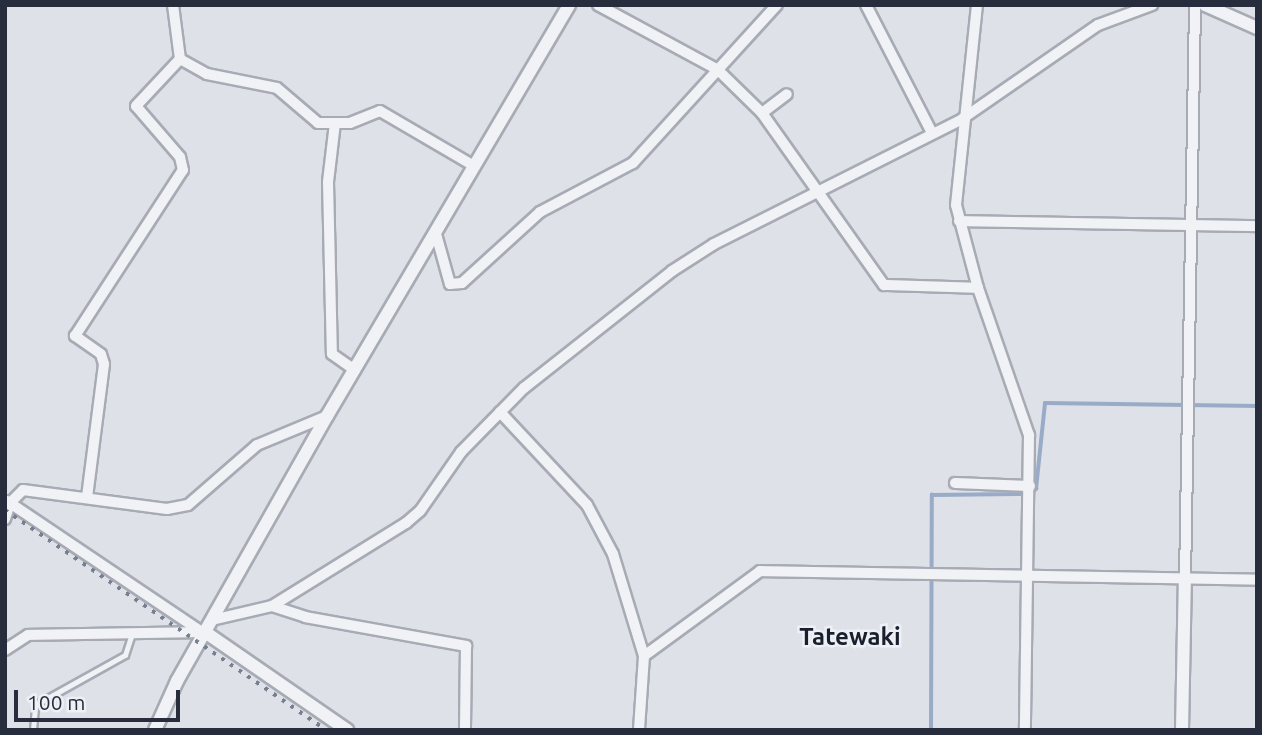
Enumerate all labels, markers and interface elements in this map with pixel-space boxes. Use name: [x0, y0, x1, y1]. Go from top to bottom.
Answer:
district label: Tatewaki: [799, 623, 901, 651]
scale bar: [18, 676, 184, 720]
text: 100 m: [27, 690, 85, 714]

